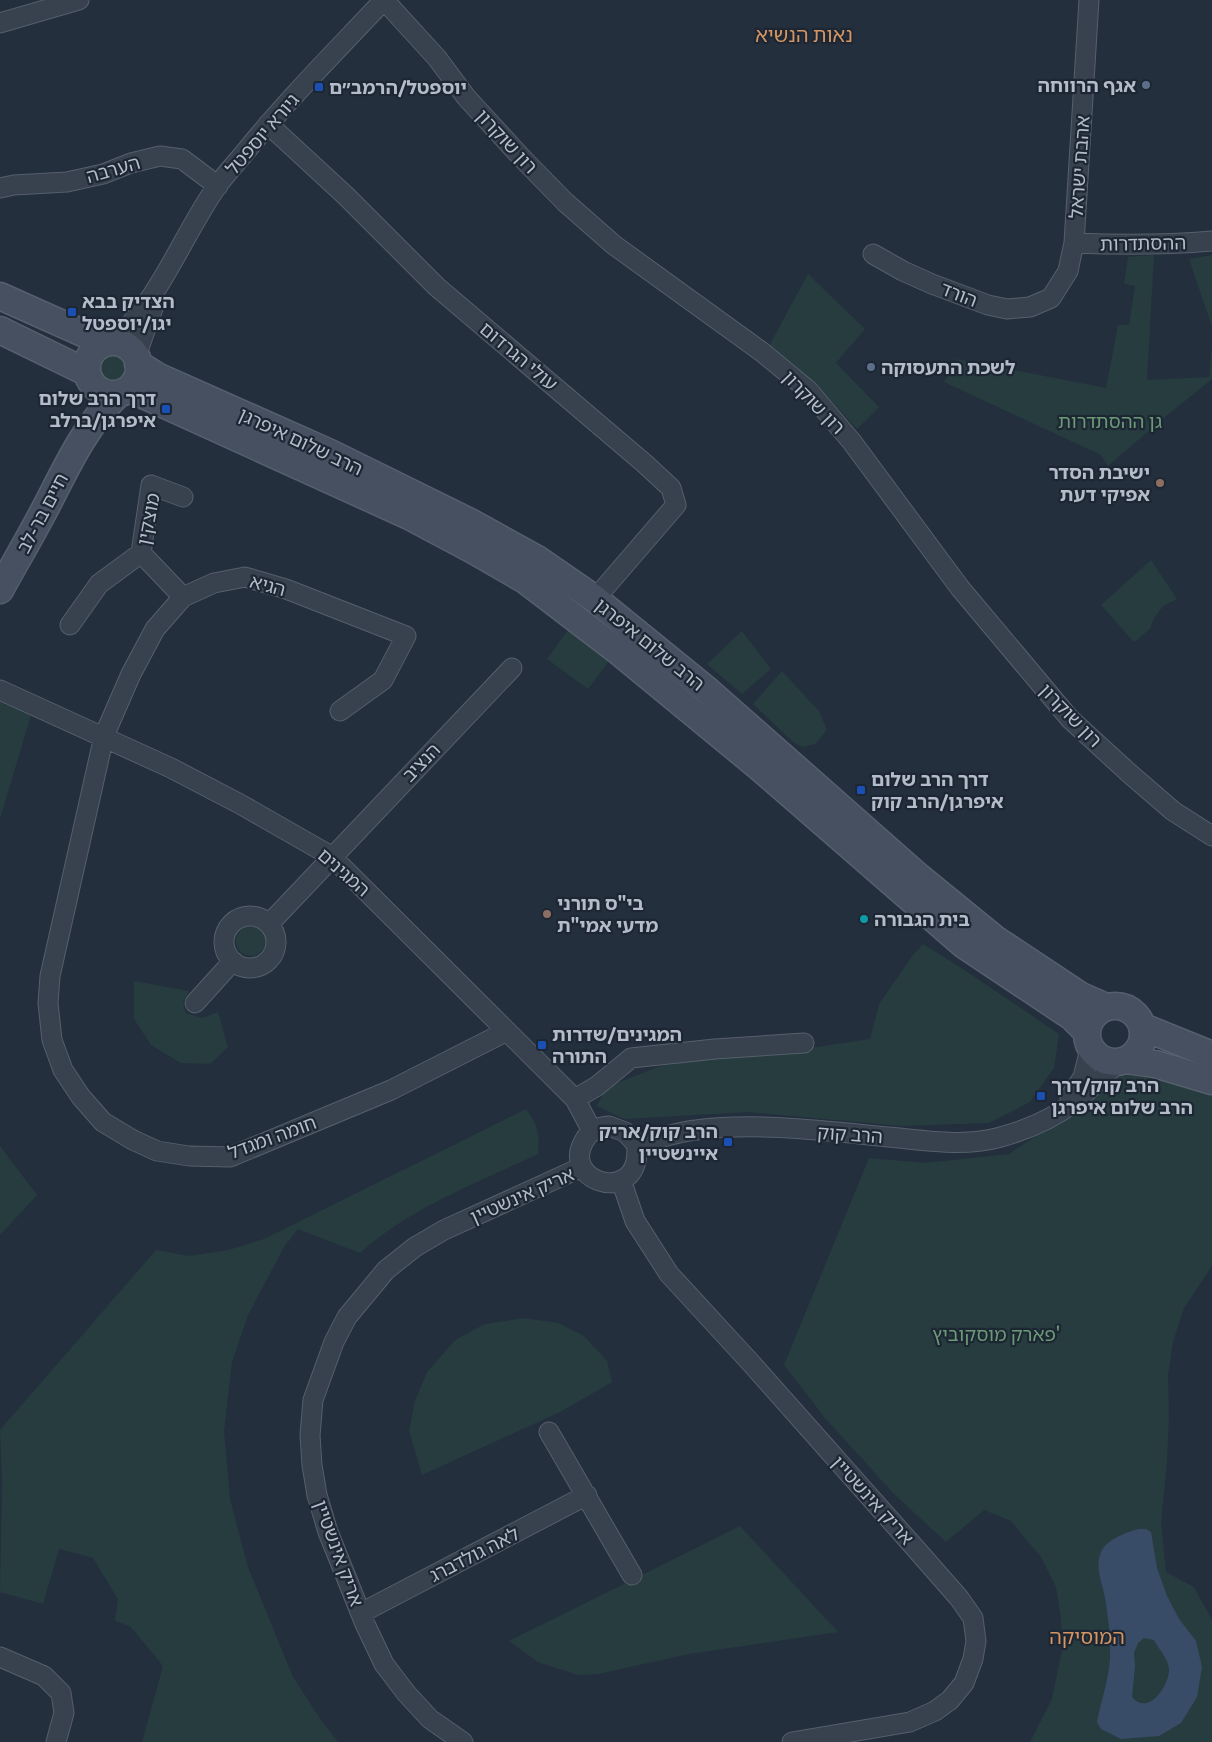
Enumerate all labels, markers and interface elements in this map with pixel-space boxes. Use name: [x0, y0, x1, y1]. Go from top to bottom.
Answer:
district label: נאות הנשיא: [755, 23, 853, 48]
place label: אגף הרווחה: [1038, 74, 1136, 98]
place label: יוספטל/הרמב״ם: [329, 76, 467, 100]
marker: אגף הרווחה: [1140, 79, 1152, 91]
marker: יוספטל/הרמב״ם: [313, 81, 325, 93]
street label: גיורא יוספטל: [221, 89, 305, 180]
street label: רון שוקרון: [470, 104, 542, 179]
street label: אהבת ישראל: [1064, 115, 1096, 219]
street label: הערבה: [83, 151, 143, 189]
street label: ההסתדרות: [1100, 231, 1186, 257]
street label: הורד: [937, 277, 981, 313]
place label: הצדיק בבא יגו/יוספטל: [82, 290, 175, 336]
marker: הצדיק בבא יגו/יוספטל: [66, 306, 78, 318]
street label: עולי הגרדום: [474, 317, 562, 396]
place label: לשכת התעסוקה: [881, 356, 1016, 380]
marker: לשכת התעסוקה: [865, 361, 877, 373]
street label: רון שוקרון: [777, 366, 850, 440]
place label: דרך הרב שלום איפרגן/ברלב: [38, 387, 156, 433]
marker: דרך הרב שלום איפרגן/ברלב: [160, 403, 172, 415]
street label: הרב שלום איפרגן: [235, 403, 366, 481]
park label: גן ההסתדרות: [1058, 410, 1162, 434]
place label: ישיבת הסדר אפיקי דעת: [1048, 461, 1150, 507]
street label: חיים בר-לב: [12, 469, 74, 558]
marker: ישיבת הסדר אפיקי דעת: [1154, 477, 1166, 489]
street label: מוצקין: [132, 491, 166, 547]
street label: הגיא: [247, 570, 288, 602]
street label: הרב שלום איפרגן: [590, 593, 709, 696]
street label: רון שוקרון: [1034, 679, 1107, 753]
street label: הנציב: [398, 738, 446, 787]
place label: דרך הרב שלום איפרגן/הרב קוק: [871, 768, 1004, 814]
marker: דרך הרב שלום איפרגן/הרב קוק: [855, 784, 867, 796]
street label: המגינים: [312, 844, 374, 902]
place label: בי"ס תורני מדעי אמי"ת: [557, 892, 658, 938]
marker: בי"ס תורני מדעי אמי"ת: [541, 908, 553, 920]
place label: בית הגבורה: [874, 908, 970, 932]
marker: בית הגבורה: [858, 913, 870, 925]
place label: המגינים/שדרות התורה: [552, 1023, 682, 1069]
marker: המגינים/שדרות התורה: [536, 1039, 548, 1051]
place label: הרב קוק/דרך הרב שלום איפרגן: [1051, 1074, 1193, 1120]
marker: הרב קוק/דרך הרב שלום איפרגן: [1035, 1090, 1047, 1102]
street label: חומה ומגדל: [225, 1111, 320, 1165]
place label: הרב קוק/אריק איינשטיין: [599, 1120, 718, 1166]
street label: הרב קוק: [816, 1121, 884, 1149]
marker: הרב קוק/אריק איינשטיין: [722, 1136, 734, 1148]
street label: אריק אינשטיין: [467, 1162, 578, 1230]
park label: פארק מוסקוביץ': [932, 1323, 1060, 1347]
street label: אריק אינשטיין: [826, 1451, 918, 1550]
street label: אריק אינשטיין: [308, 1497, 368, 1610]
street label: לאה גולדברג: [425, 1522, 524, 1588]
district label: המוסיקה: [1049, 1625, 1125, 1650]

